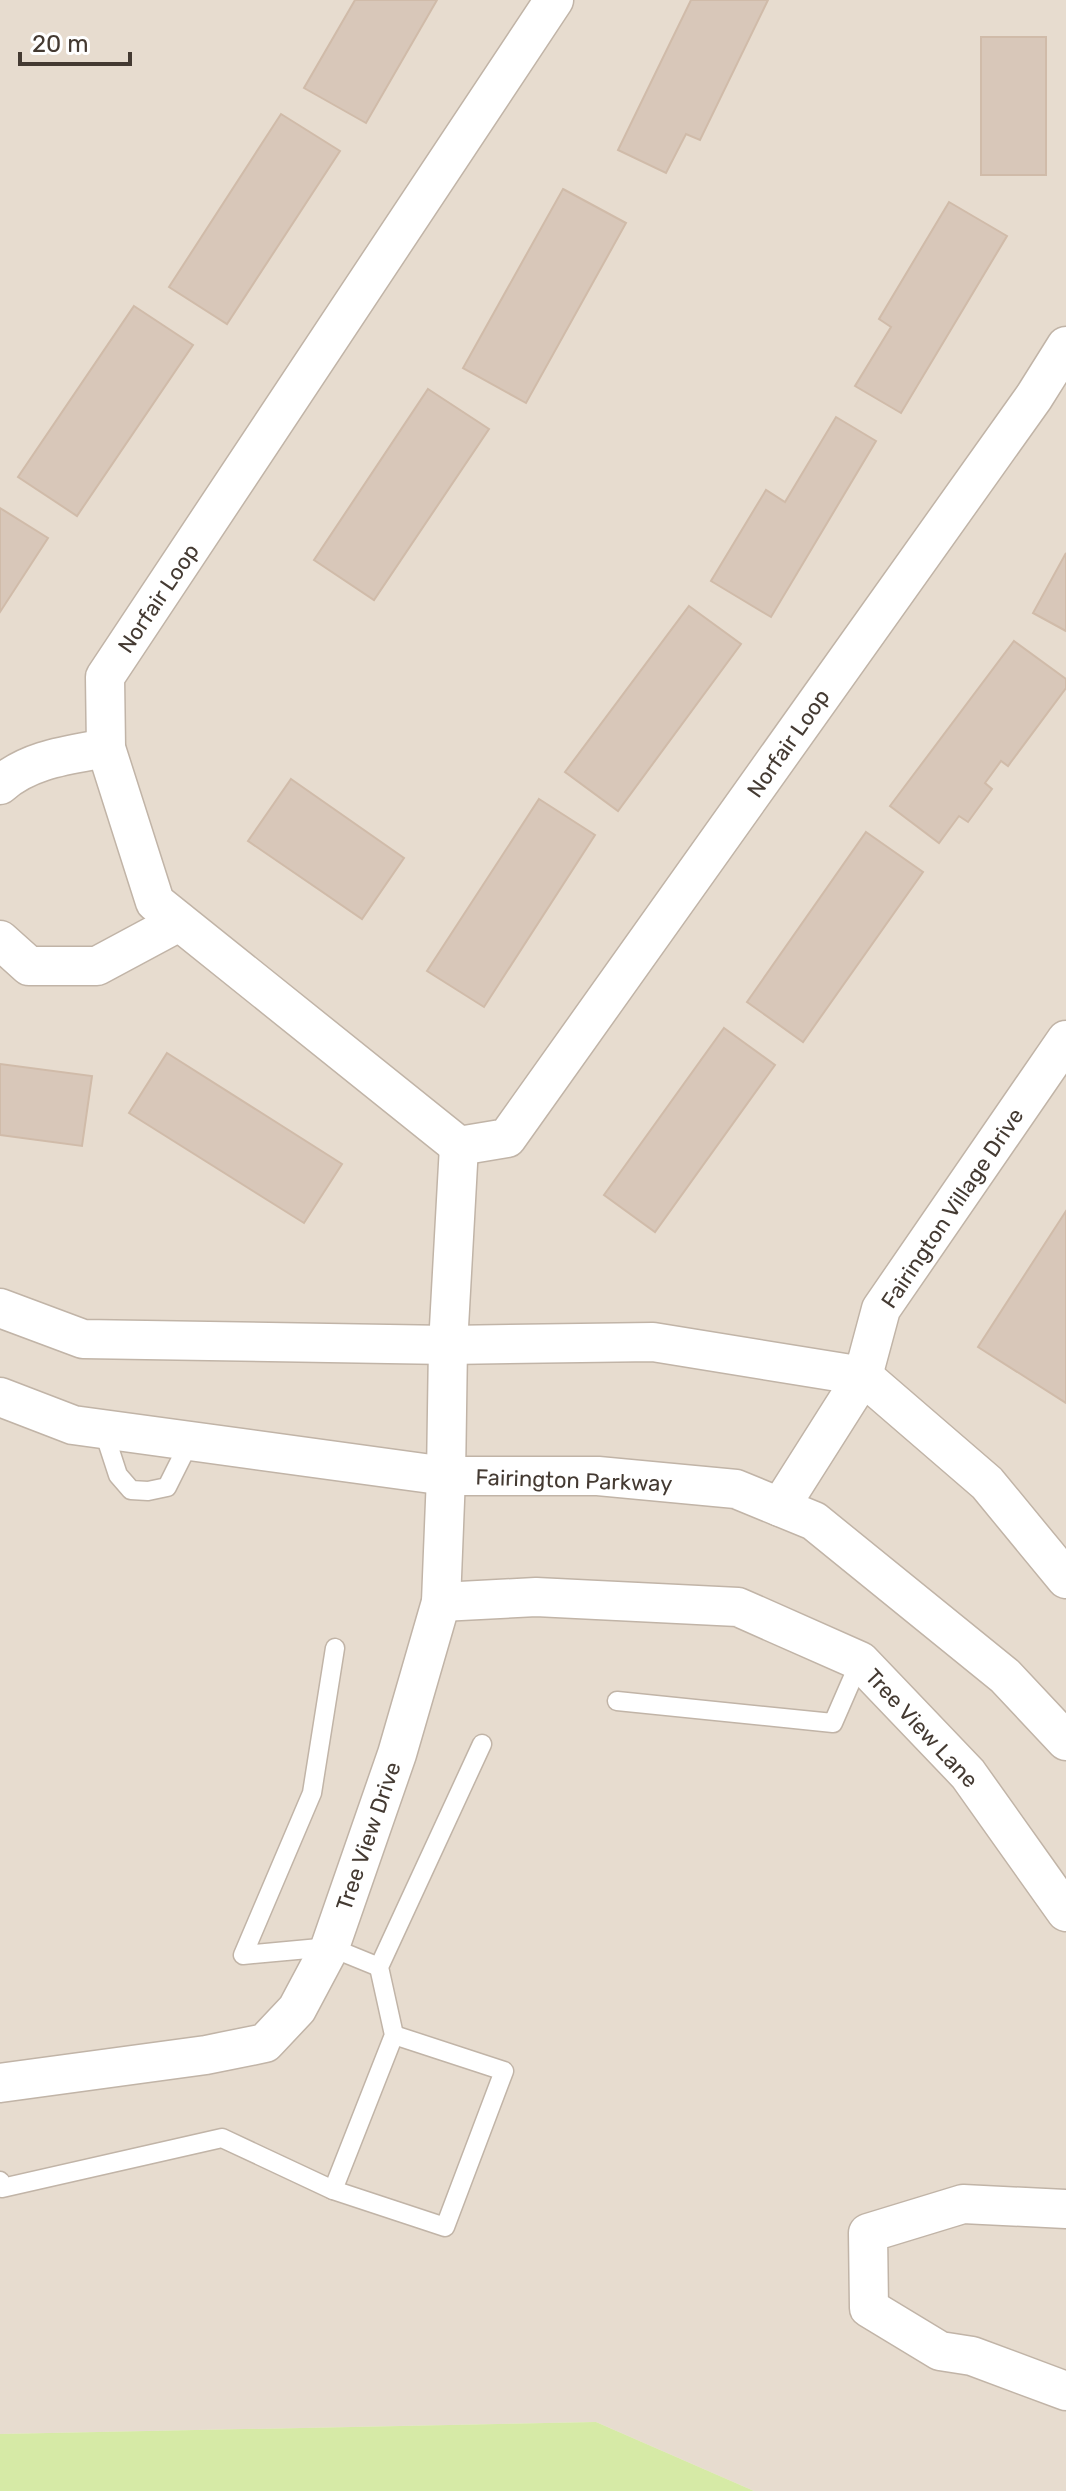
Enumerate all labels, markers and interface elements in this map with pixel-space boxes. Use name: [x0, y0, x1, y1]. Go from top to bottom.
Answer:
scale bar: [20, 16, 130, 66]
text: 20 m: [32, 30, 89, 58]
street label: Norfair Loop: [112, 539, 205, 658]
street label: Norfair Loop: [741, 684, 836, 803]
street label: Fairington Village Drive: [875, 1103, 1029, 1313]
street label: Fairington Parkway: [475, 1464, 673, 1497]
street label: Tree View Lane: [860, 1663, 984, 1793]
street label: Tree View Drive: [330, 1758, 407, 1914]

